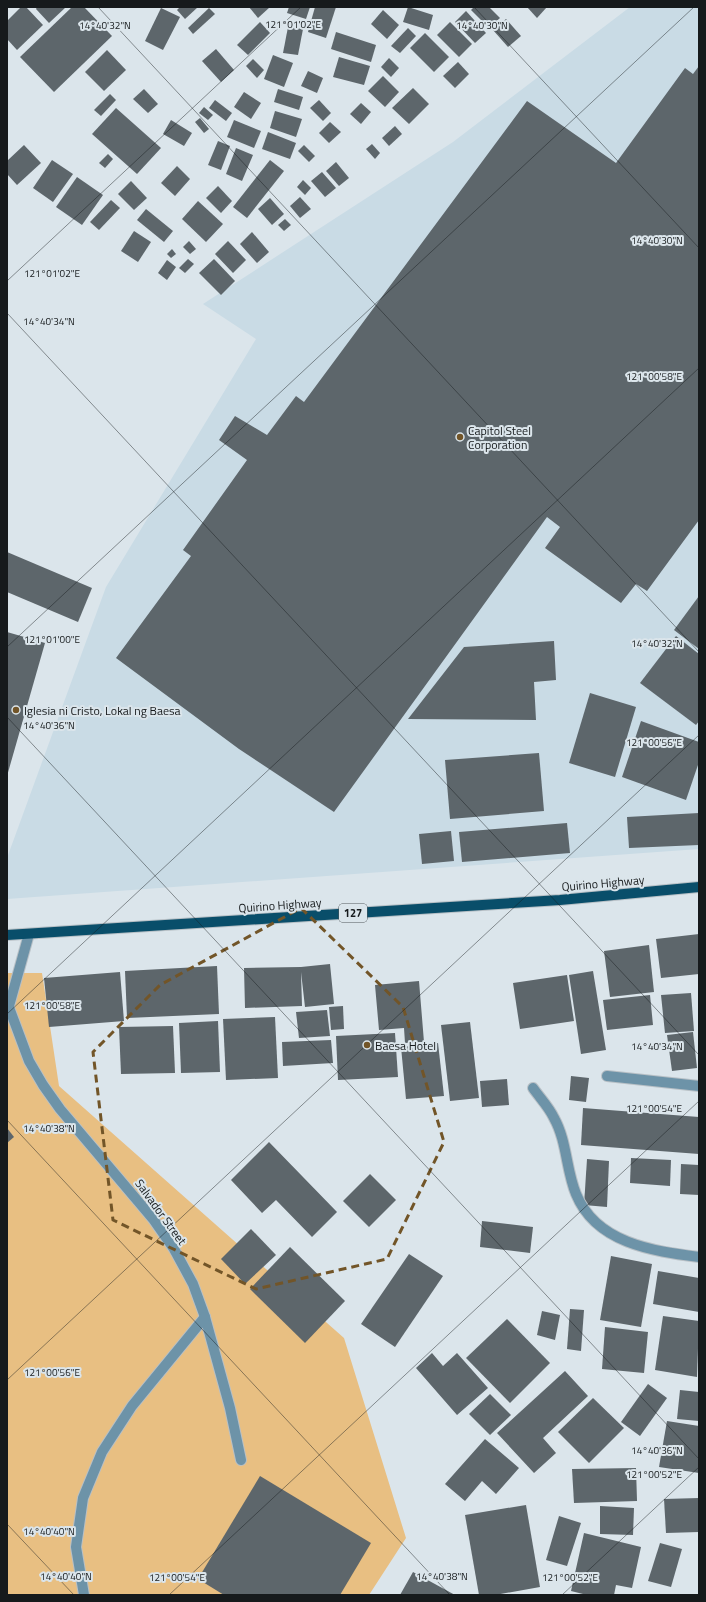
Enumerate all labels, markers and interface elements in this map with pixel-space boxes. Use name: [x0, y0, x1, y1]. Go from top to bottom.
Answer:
text: 121°01'02"E: [265, 17, 322, 32]
text: 14°40'32"N: [79, 18, 131, 33]
text: 14°40'30"N: [456, 18, 508, 33]
text: 14°40'30"N: [631, 233, 683, 248]
text: 121°01'02"E: [24, 266, 81, 281]
text: 14°40'34"N: [23, 314, 75, 329]
text: 121°00'58"E: [626, 369, 683, 384]
place label: Capitol Steel Corporation: [468, 421, 531, 454]
marker: Capitol Steel Corporation: [455, 432, 465, 442]
text: 121°01'00"E: [24, 632, 81, 647]
text: 14°40'32"N: [631, 636, 683, 651]
place label: Iglesia ni Cristo, Lokal ng Baesa: [24, 701, 181, 720]
marker: Iglesia ni Cristo, Lokal ng Baesa: [11, 705, 21, 715]
text: 14°40'36"N: [23, 718, 75, 733]
text: 121°00'56"E: [626, 735, 683, 750]
street label: Quirino Highway: [561, 870, 645, 896]
street label: Quirino Highway: [238, 893, 322, 917]
road number: 127: [339, 904, 367, 922]
text: 121°00'58"E: [24, 998, 81, 1013]
place label: Baesa Hotel: [375, 1036, 436, 1055]
text: 14°40'34"N: [631, 1039, 683, 1054]
marker: Baesa Hotel: [362, 1040, 372, 1050]
text: 121°00'54"E: [626, 1101, 683, 1116]
text: 14°40'38"N: [23, 1121, 75, 1136]
street label: Salvador Street: [131, 1175, 192, 1250]
text: 121°00'56"E: [24, 1365, 81, 1380]
text: 14°40'36"N: [631, 1443, 683, 1458]
text: 121°00'52"E: [626, 1467, 683, 1482]
text: 14°40'40"N: [23, 1524, 75, 1539]
text: 14°40'40"N: [40, 1569, 92, 1584]
text: 14°40'38"N: [416, 1569, 468, 1584]
text: 121°00'54"E: [149, 1570, 206, 1585]
text: 121°00'52"E: [542, 1570, 599, 1585]

